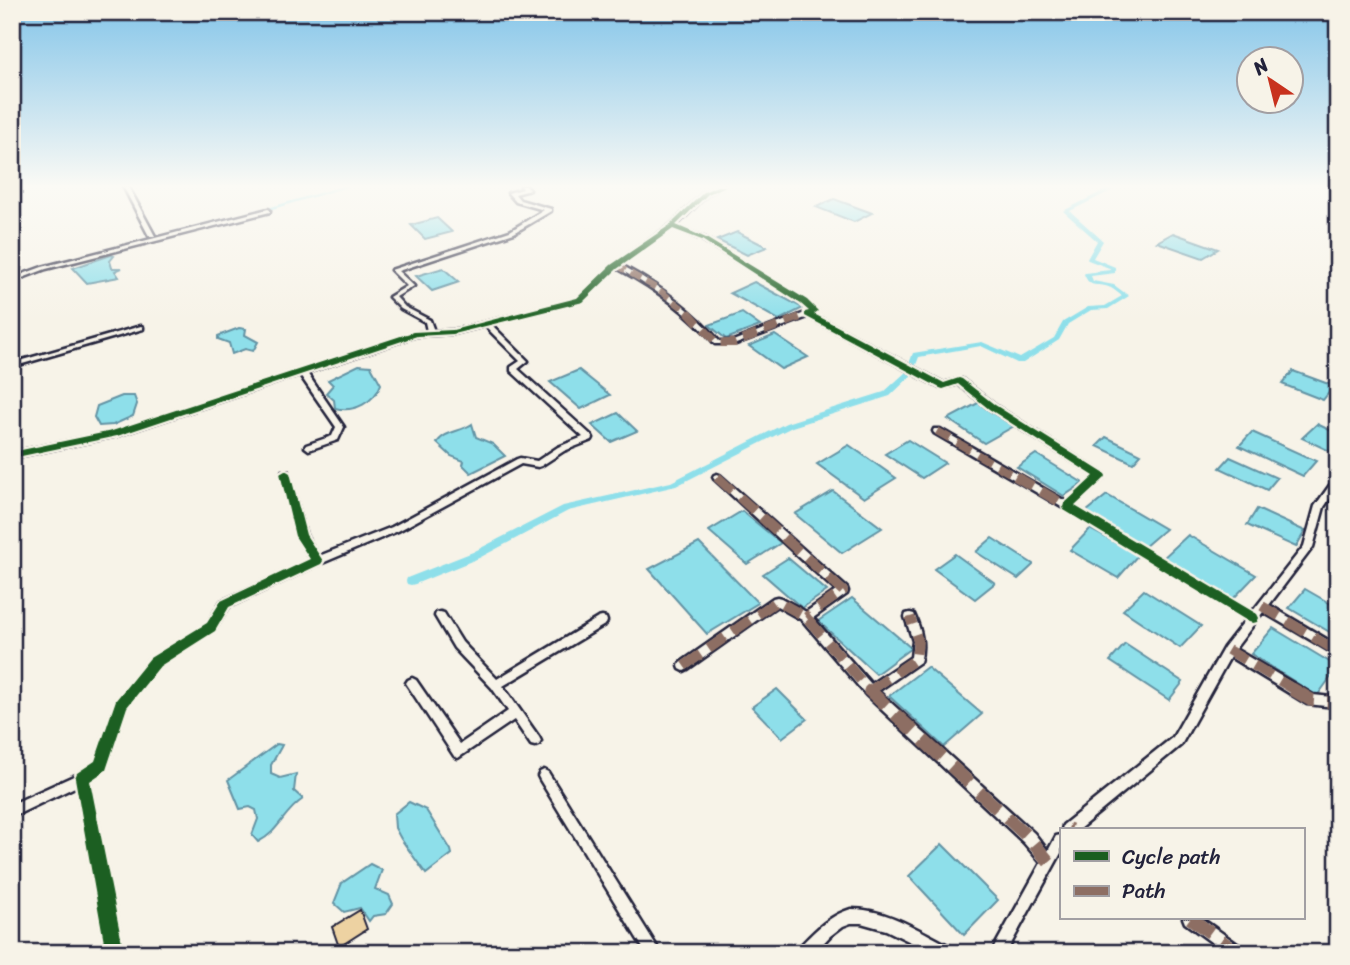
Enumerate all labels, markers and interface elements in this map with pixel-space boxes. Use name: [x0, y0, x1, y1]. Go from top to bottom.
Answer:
north arrow: [1234, 46, 1304, 116]
text: N: [1245, 49, 1276, 84]
legend: [1060, 828, 1304, 920]
text: Cycle path: [1122, 838, 1221, 876]
text: Path: [1122, 872, 1165, 910]

